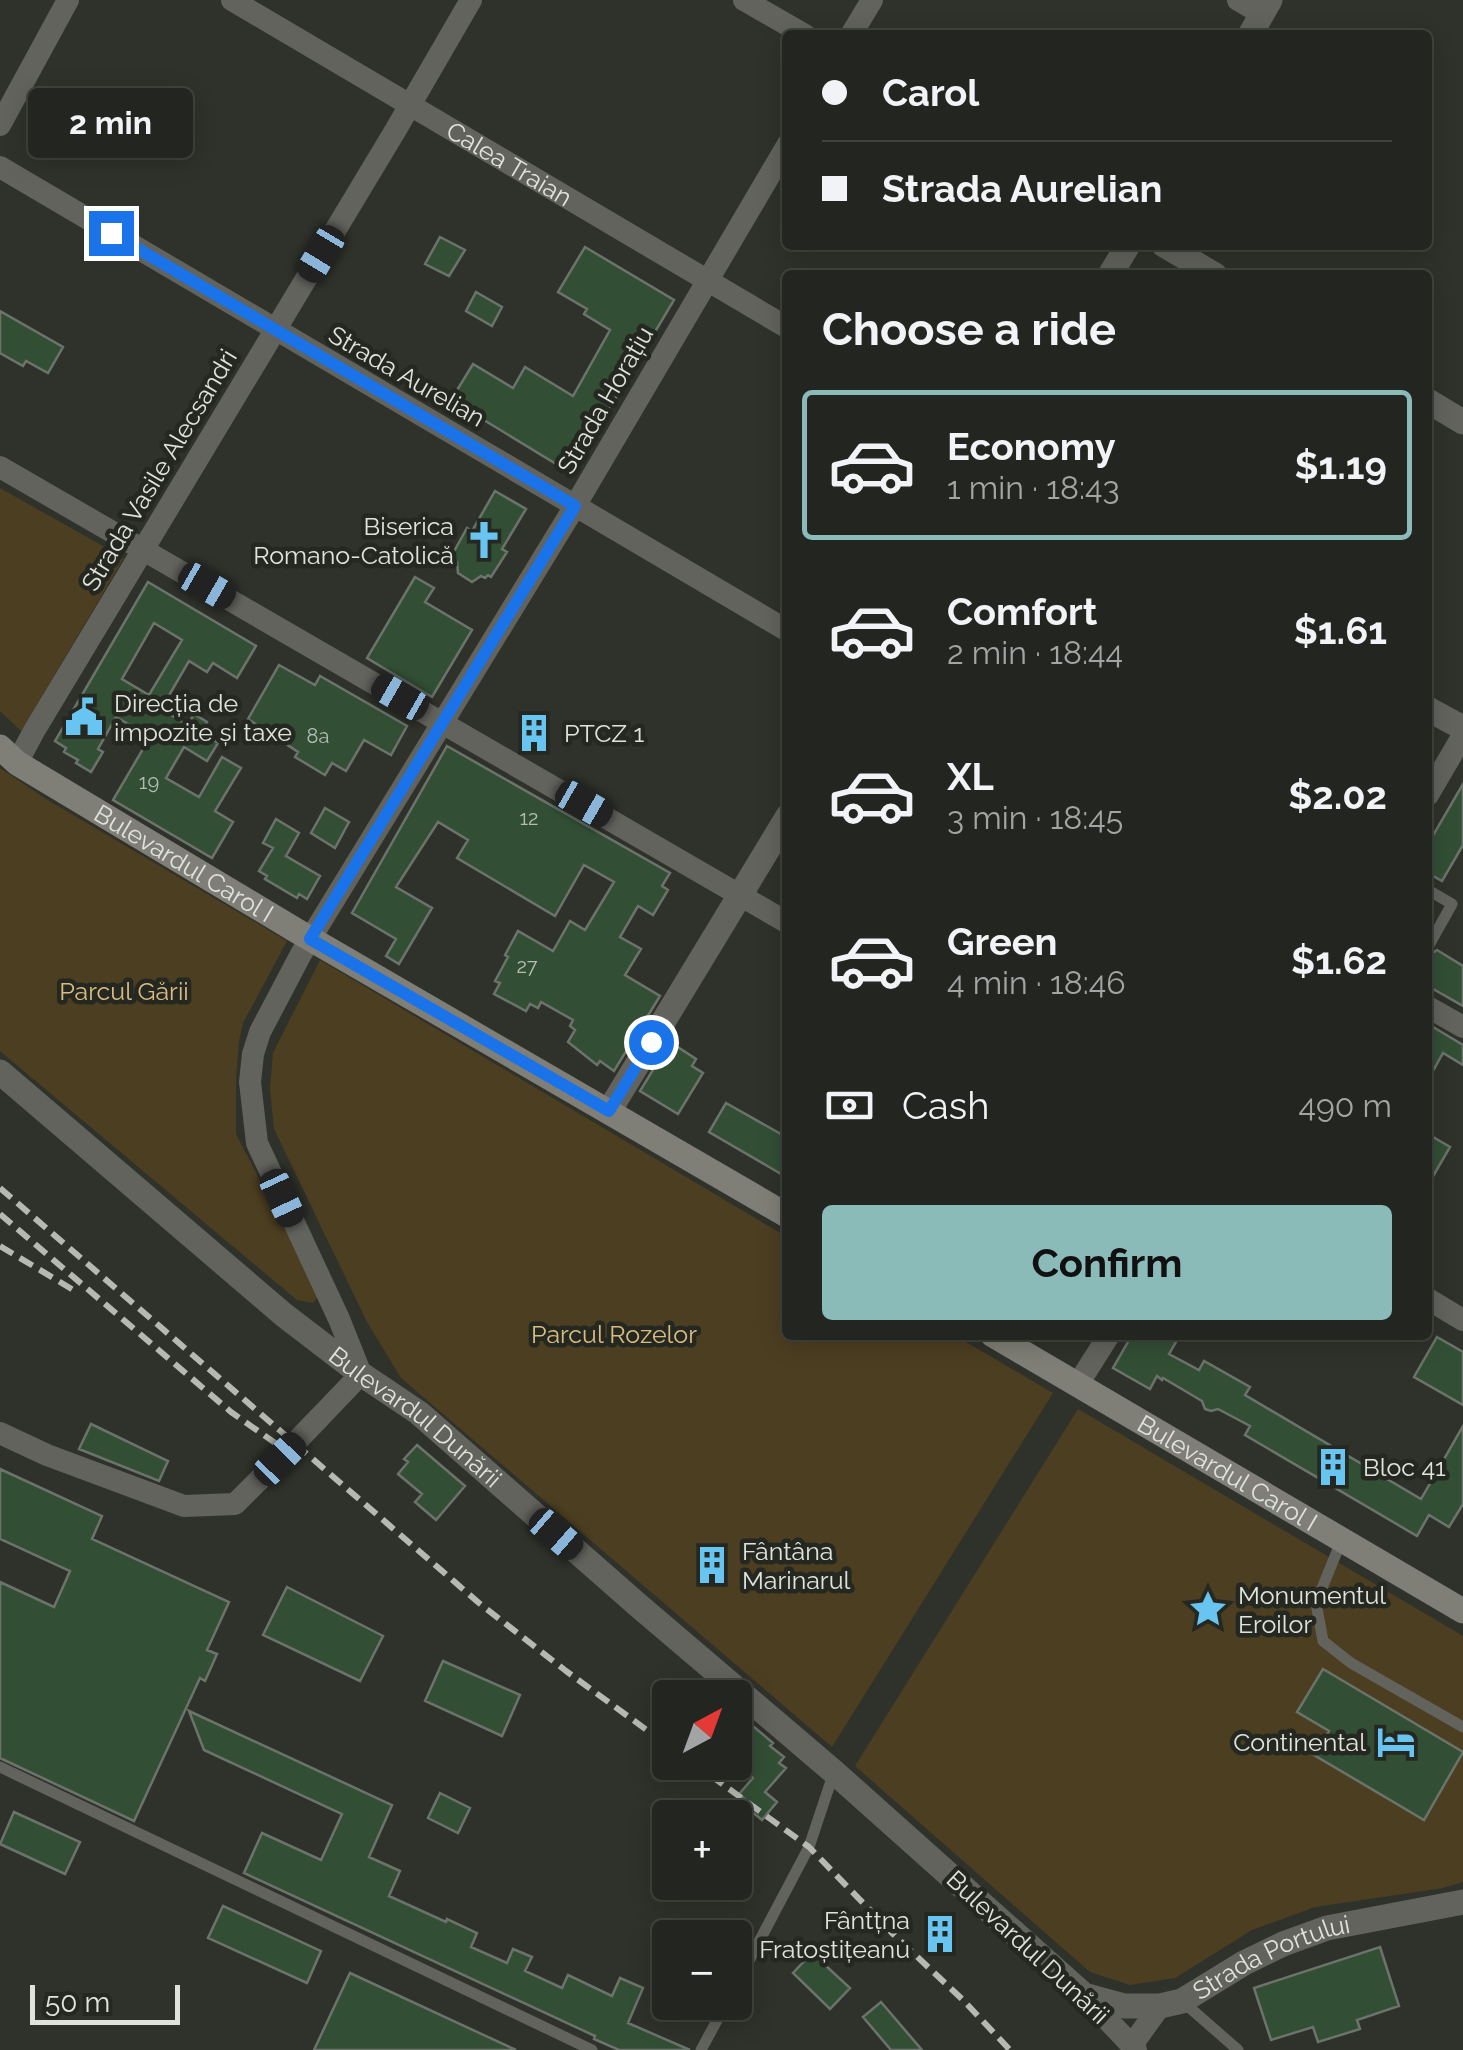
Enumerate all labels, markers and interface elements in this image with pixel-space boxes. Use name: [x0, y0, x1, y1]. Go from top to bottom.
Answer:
text: Carol: [882, 70, 979, 115]
callout: 2 min: [28, 88, 194, 158]
text: 2 min: [69, 104, 152, 141]
street label: Calea Traian: [441, 115, 578, 212]
text: Strada Aurelian: [882, 166, 1163, 211]
route end: [89, 211, 134, 256]
car: [293, 221, 349, 287]
text: Choose a ride: [822, 303, 1116, 356]
street label: Strada Aurelian: [324, 319, 490, 433]
street label: Strada Horațiu: [551, 321, 659, 479]
street label: Strada Vasile Alecsandri: [75, 344, 243, 596]
icon: car: [827, 420, 917, 510]
text: Economy: [947, 424, 1116, 469]
text: $1.19: [1294, 443, 1387, 488]
text: 1 min · 18:43: [947, 469, 1120, 506]
place label: Biserica Romano-Catolică: [253, 511, 454, 570]
church icon: Biserica Romano-Catolică: [463, 519, 505, 561]
car: [174, 558, 240, 614]
icon: car: [827, 585, 917, 675]
text: Comfort: [947, 589, 1097, 634]
text: $1.61: [1294, 608, 1387, 653]
text: 2 min · 18:44: [947, 634, 1123, 671]
car: [367, 669, 433, 725]
place label: Direcția de impozite și taxe: [114, 688, 292, 747]
public building icon: Direcția de impozite și taxe: [63, 696, 105, 738]
building icon: PTCZ 1: [513, 712, 555, 754]
place label: PTCZ 1: [564, 718, 644, 748]
house number: 8a: [307, 724, 329, 748]
icon: car: [827, 750, 917, 840]
text: XL: [947, 754, 994, 799]
house number: 19: [139, 770, 159, 794]
text: $2.02: [1288, 773, 1387, 818]
car: [551, 776, 617, 832]
street label: Bulevardul Carol I: [89, 798, 279, 928]
text: 3 min · 18:45: [947, 799, 1123, 836]
house number: 12: [520, 806, 538, 830]
icon: car: [827, 915, 917, 1005]
text: Green: [947, 919, 1057, 964]
text: $1.62: [1291, 938, 1387, 983]
house number: 27: [516, 954, 538, 978]
text: 4 min · 18:46: [947, 964, 1126, 1001]
park label: Parcul Gării: [59, 976, 189, 1006]
route start: [629, 1020, 674, 1065]
icon: cash: [822, 1078, 877, 1133]
text: Cash: [902, 1083, 989, 1128]
text: 490 m: [1299, 1087, 1392, 1124]
car: [256, 1164, 308, 1232]
button: Confirm: [822, 1205, 1392, 1320]
park label: Parcul Rozelor: [531, 1319, 697, 1349]
street label: Bulevardul Dunării: [323, 1340, 508, 1493]
street label: Bulevardul Carol I: [1132, 1408, 1323, 1537]
car: [248, 1427, 312, 1491]
building icon: Bloc 41: [1312, 1446, 1354, 1488]
place label: Bloc 41: [1363, 1452, 1446, 1482]
car: [524, 1503, 588, 1565]
place label: Fântâna Marinarul: [742, 1536, 850, 1595]
building icon: Fântâna Marinarul: [691, 1544, 733, 1586]
place label: Monumentul Eroilor: [1238, 1580, 1386, 1639]
place icon: Monumentul Eroilor: [1187, 1588, 1229, 1630]
north arrow: [652, 1680, 752, 1780]
map controls: [652, 1680, 752, 2020]
hotel icon: Continental: [1375, 1721, 1417, 1763]
place label: Continental: [1233, 1727, 1366, 1757]
button: +: [652, 1800, 752, 1900]
street label: Bulevardul Dunării: [941, 1864, 1115, 2030]
place label: Fântțna Fratoștițeanu: [759, 1905, 910, 1964]
street label: Strada Portului: [1187, 1909, 1352, 2006]
building icon: Fântțna Fratoștițeanu: [919, 1913, 961, 1955]
button: −: [652, 1920, 752, 2020]
scale bar: [30, 1980, 180, 2024]
text: 50 m: [45, 1986, 110, 2019]

